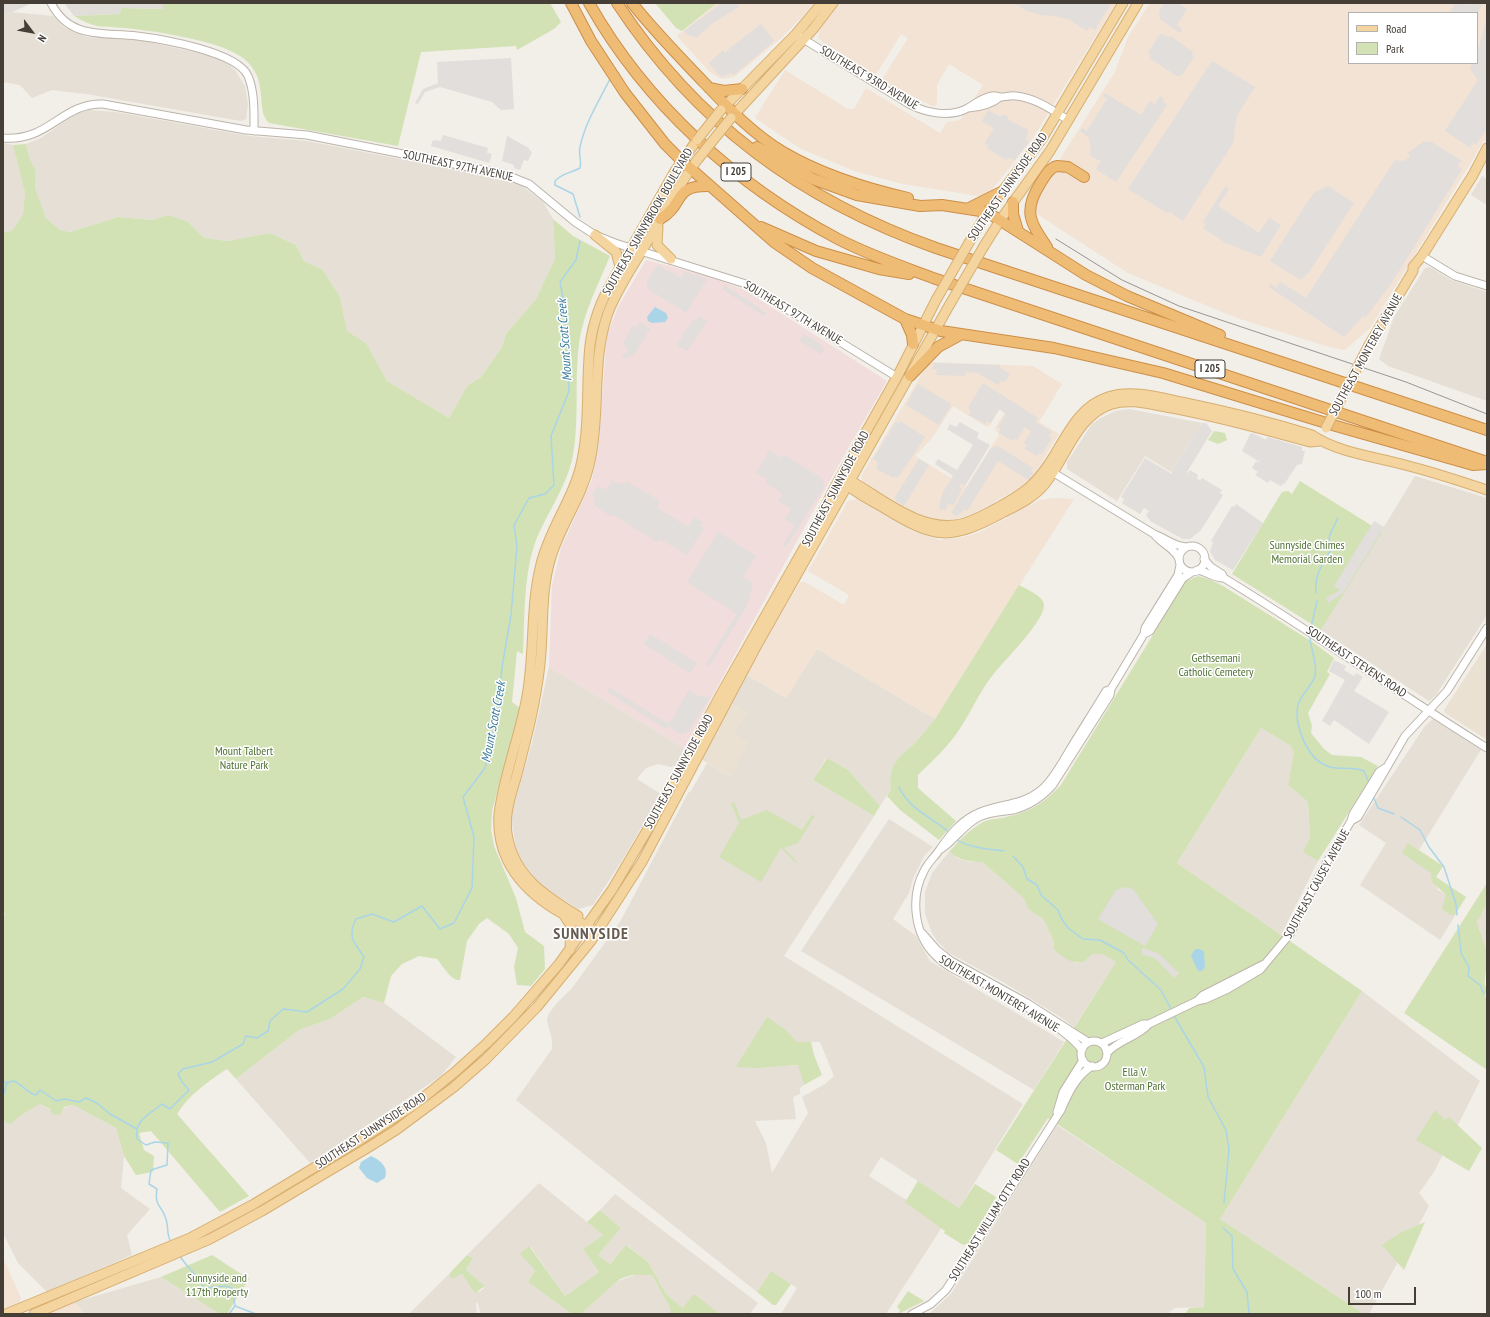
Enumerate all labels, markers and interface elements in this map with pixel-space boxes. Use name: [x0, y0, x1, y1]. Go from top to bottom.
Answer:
north arrow: [12, 12, 52, 52]
legend: [1348, 12, 1478, 64]
text: Road: [1386, 21, 1406, 36]
text: N: [35, 32, 50, 45]
text: Park: [1386, 41, 1404, 56]
street label: SOUTHEAST 93RD AVENUE: [817, 43, 921, 113]
street label: SOUTHEAST SUNNYSIDE ROAD: [965, 130, 1051, 244]
street label: SOUTHEAST SUNNYBROOK BOULEVARD: [600, 146, 696, 298]
street label: SOUTHEAST 97TH AVENUE: [401, 147, 515, 185]
road number: I 205: [721, 163, 751, 181]
street label: SOUTHEAST 97TH AVENUE: [741, 278, 845, 348]
street label: SOUTHEAST MONTEREY AVENUE: [1326, 291, 1406, 419]
water label: Mount Scott Creek: [554, 299, 576, 381]
road number: I 205: [1195, 360, 1225, 378]
street label: SOUTHEAST SUNNYSIDE ROAD: [799, 429, 873, 549]
park label: Sunnyside Chimes Memorial Garden: [1270, 539, 1344, 567]
street label: SOUTHEAST STEVENS ROAD: [1303, 623, 1409, 701]
park label: Gethsemani Catholic Cemetery: [1179, 652, 1253, 680]
water label: Mount Scott Creek: [479, 680, 509, 764]
street label: SOUTHEAST SUNNYSIDE ROAD: [641, 712, 717, 832]
park label: Mount Talbert Nature Park: [215, 745, 273, 773]
street label: SOUTHEAST CAUSEY AVENUE: [1281, 827, 1353, 941]
district label: SUNNYSIDE: [553, 924, 629, 944]
street label: SOUTHEAST MONTEREY AVENUE: [936, 952, 1062, 1036]
park label: Ella V. Osterman Park: [1105, 1066, 1165, 1094]
street label: SOUTHEAST SUNNYSIDE ROAD: [313, 1090, 429, 1172]
street label: SOUTHEAST WILLIAM OTTY ROAD: [946, 1156, 1034, 1284]
park label: Sunnyside and 117th Property: [186, 1272, 248, 1300]
scale bar: [1350, 1279, 1418, 1305]
text: 100 m: [1355, 1286, 1382, 1301]

